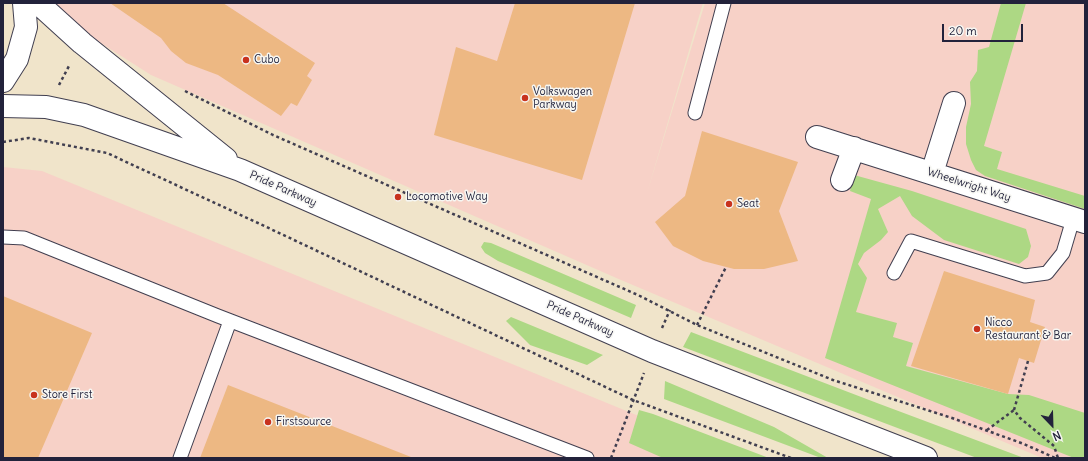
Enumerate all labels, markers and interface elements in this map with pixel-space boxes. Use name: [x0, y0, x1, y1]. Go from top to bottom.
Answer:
scale bar: [944, 16, 1025, 42]
text: 20 m: [949, 23, 977, 38]
place label: Cubo: [254, 53, 280, 67]
marker: Cubo: [241, 55, 251, 65]
place label: Volkswagen Parkway: [533, 85, 592, 111]
marker: Volkswagen Parkway: [520, 93, 530, 103]
street label: Wheelwright Way: [926, 165, 1012, 205]
street label: Pride Parkway: [247, 168, 319, 210]
place label: Locomotive Way: [406, 190, 488, 204]
marker: Locomotive Way: [393, 192, 403, 202]
place label: Seat: [737, 197, 759, 211]
marker: Seat: [724, 199, 734, 209]
street label: Pride Parkway: [544, 298, 616, 340]
place label: Nicco Restaurant & Bar: [985, 316, 1071, 342]
marker: Nicco Restaurant & Bar: [972, 324, 982, 334]
place label: Store First: [42, 388, 92, 402]
marker: Store First: [29, 390, 39, 400]
north arrow: [1032, 405, 1072, 445]
place label: Firstsource: [276, 415, 331, 429]
marker: Firstsource: [263, 417, 273, 427]
text: N: [1050, 428, 1063, 444]

